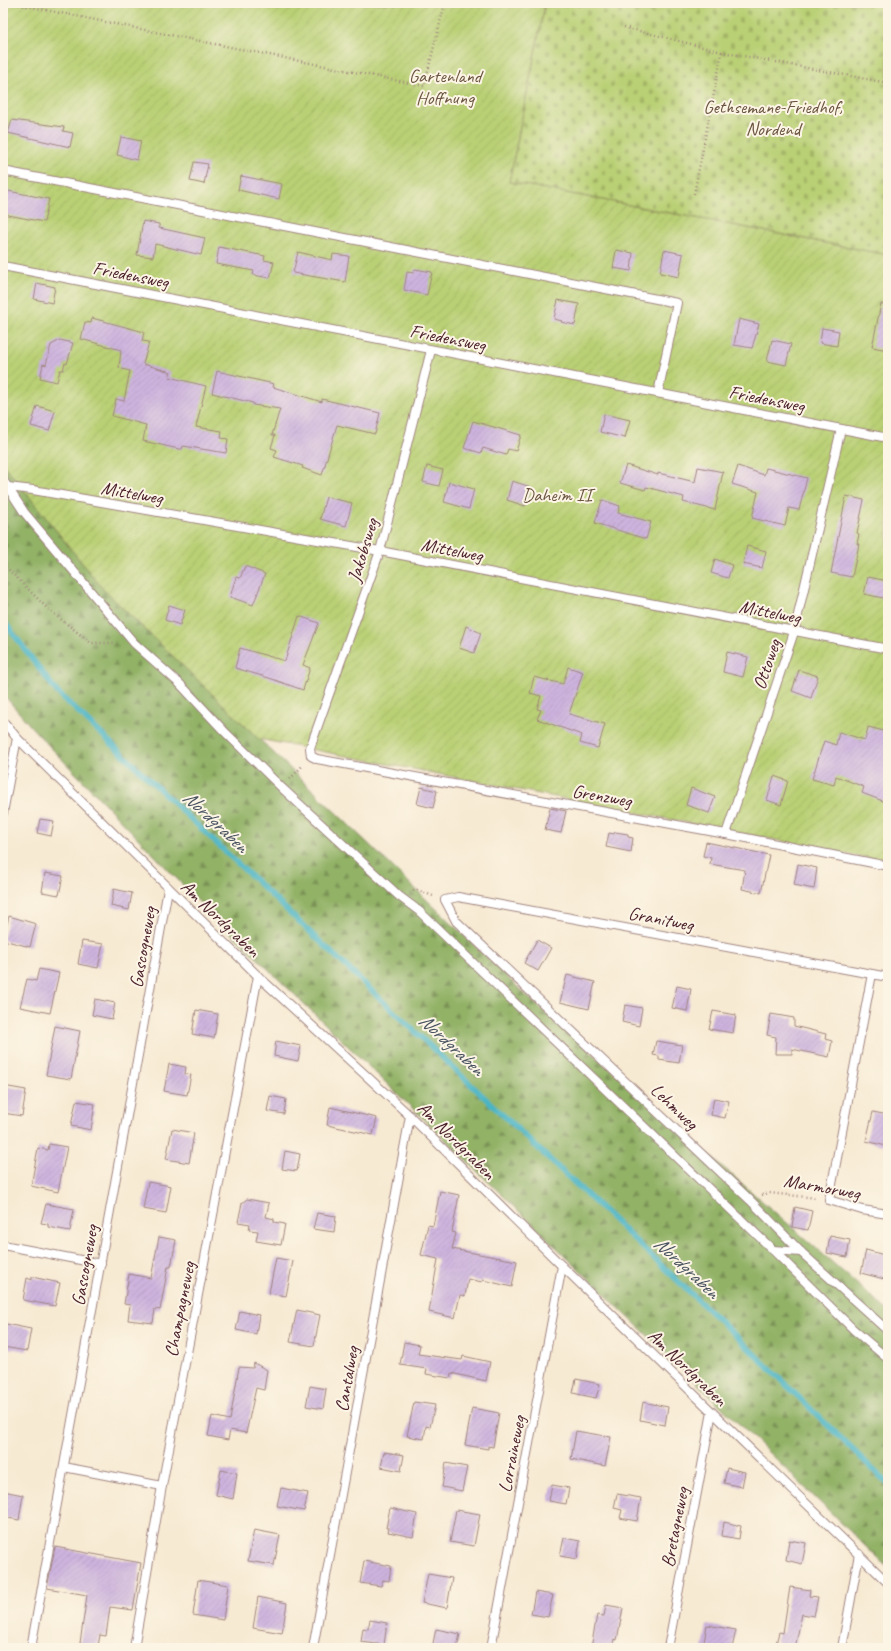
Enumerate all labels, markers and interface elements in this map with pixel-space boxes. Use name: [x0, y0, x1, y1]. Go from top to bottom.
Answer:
park label: Gartenland Hoffnung: [409, 64, 484, 110]
park label: Gethsemane-Friedhof, Nordend: [703, 95, 843, 141]
street label: Friedensweg: [91, 256, 172, 294]
street label: Friedensweg: [408, 319, 489, 357]
street label: Friedensweg: [727, 380, 808, 418]
street label: Mittelweg: [99, 476, 166, 510]
park label: Daheim II: [522, 483, 596, 507]
street label: Jakobsweg: [342, 514, 384, 586]
street label: Mittelweg: [419, 532, 486, 568]
street label: Mittelweg: [737, 594, 804, 630]
street label: Ottoweg: [747, 635, 787, 693]
street label: Grenzweg: [570, 779, 634, 813]
water label: Nordgraben: [178, 785, 255, 859]
street label: Am Nordgraben: [176, 875, 265, 963]
street label: Granitweg: [626, 901, 696, 937]
street label: Gascogneweg: [124, 904, 162, 989]
water label: Nordgraben: [414, 1008, 491, 1082]
street label: Lehmweg: [645, 1078, 704, 1136]
street label: Am Nordgraben: [412, 1096, 501, 1185]
street label: Marmorweg: [782, 1169, 863, 1206]
street label: Gascogneweg: [66, 1222, 104, 1307]
water label: Nordgraben: [649, 1231, 726, 1305]
street label: Champagneweg: [159, 1258, 201, 1359]
street label: Am Nordgraben: [643, 1324, 732, 1412]
street label: Cantalweg: [329, 1344, 365, 1414]
street label: Lorraineweg: [493, 1413, 531, 1494]
street label: Bretagneweg: [655, 1484, 695, 1569]

